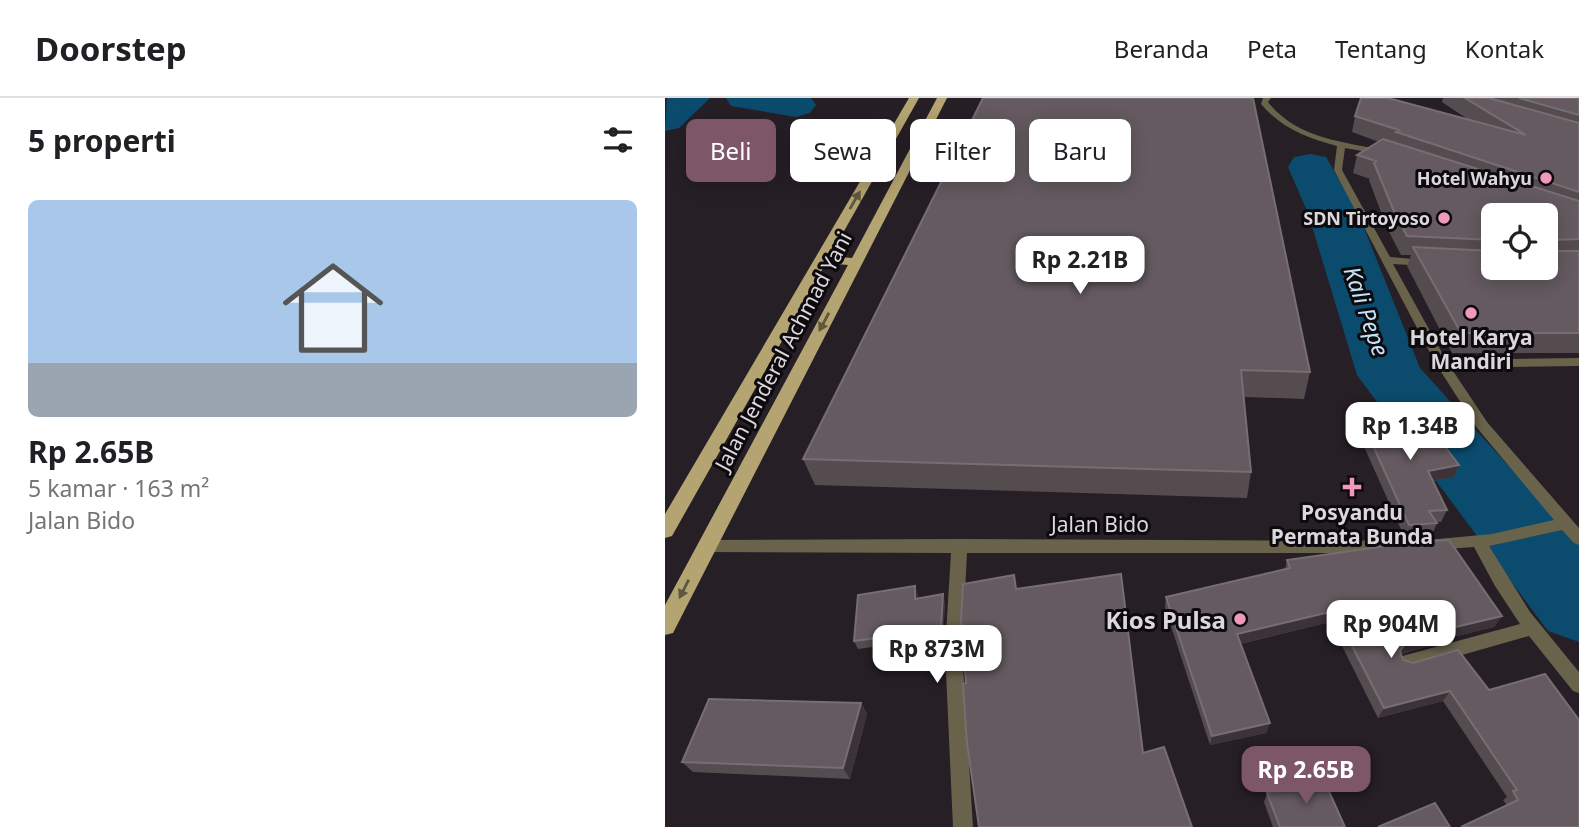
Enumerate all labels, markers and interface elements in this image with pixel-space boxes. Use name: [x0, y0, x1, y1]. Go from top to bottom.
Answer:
text: Doorstep: [35, 26, 187, 71]
text: Beranda: [1114, 32, 1209, 65]
text: Peta: [1247, 32, 1297, 65]
text: Tentang: [1335, 32, 1427, 65]
text: Kontak: [1465, 32, 1544, 65]
chip: Beli: [686, 119, 776, 182]
chip: Sewa: [790, 119, 896, 182]
chip: Filter: [910, 119, 1015, 182]
chip: Baru: [1029, 119, 1131, 182]
text: 5 properti: [28, 120, 176, 161]
icon: filters: [599, 121, 637, 159]
place label: Hotel Wahyu: [1417, 166, 1532, 190]
marker: Hotel Wahyu: [1538, 170, 1554, 186]
one-way arrow: [849, 191, 861, 210]
map controls: [1481, 203, 1558, 280]
button: locate: [1481, 203, 1558, 280]
place label: SDN Tirtoyoso: [1303, 206, 1430, 230]
marker: SDN Tirtoyoso: [1436, 210, 1452, 226]
street label: Jalan Jenderal Achmad Yani: [707, 227, 858, 477]
pin: Rp 2.21B: [1008, 236, 1152, 296]
text: Rp 2.21B: [1032, 243, 1128, 275]
icon: home: [270, 245, 396, 371]
water label: Kali Pepe: [1337, 262, 1397, 360]
marker: Hotel Karya Mandiri: [1463, 305, 1479, 321]
one-way arrow: [819, 312, 830, 332]
place label: Hotel Karya Mandiri: [1409, 323, 1533, 375]
pin: Rp 1.34B: [1338, 402, 1482, 462]
text: Rp 1.34B: [1362, 409, 1458, 441]
text: Rp 2.65B: [28, 431, 154, 472]
text: 5 kamar · 163 m²: [28, 472, 209, 504]
marker: Posyandu Permata Bunda: [1342, 477, 1362, 497]
place label: Posyandu Permata Bunda: [1271, 498, 1433, 550]
text: Jalan Bido: [28, 504, 135, 536]
street label: Jalan Bido: [1049, 510, 1149, 538]
one-way arrow: [679, 579, 690, 599]
pin: Rp 904M: [1326, 601, 1456, 660]
place label: Kios Pulsa: [1106, 603, 1226, 636]
text: Rp 904M: [1343, 607, 1439, 639]
marker: Kios Pulsa: [1232, 611, 1248, 627]
pin: Rp 873M: [872, 626, 1002, 685]
text: Rp 873M: [889, 632, 985, 664]
pin: Rp 2.65B: [1234, 746, 1378, 806]
text: Rp 2.65B: [1258, 753, 1354, 785]

